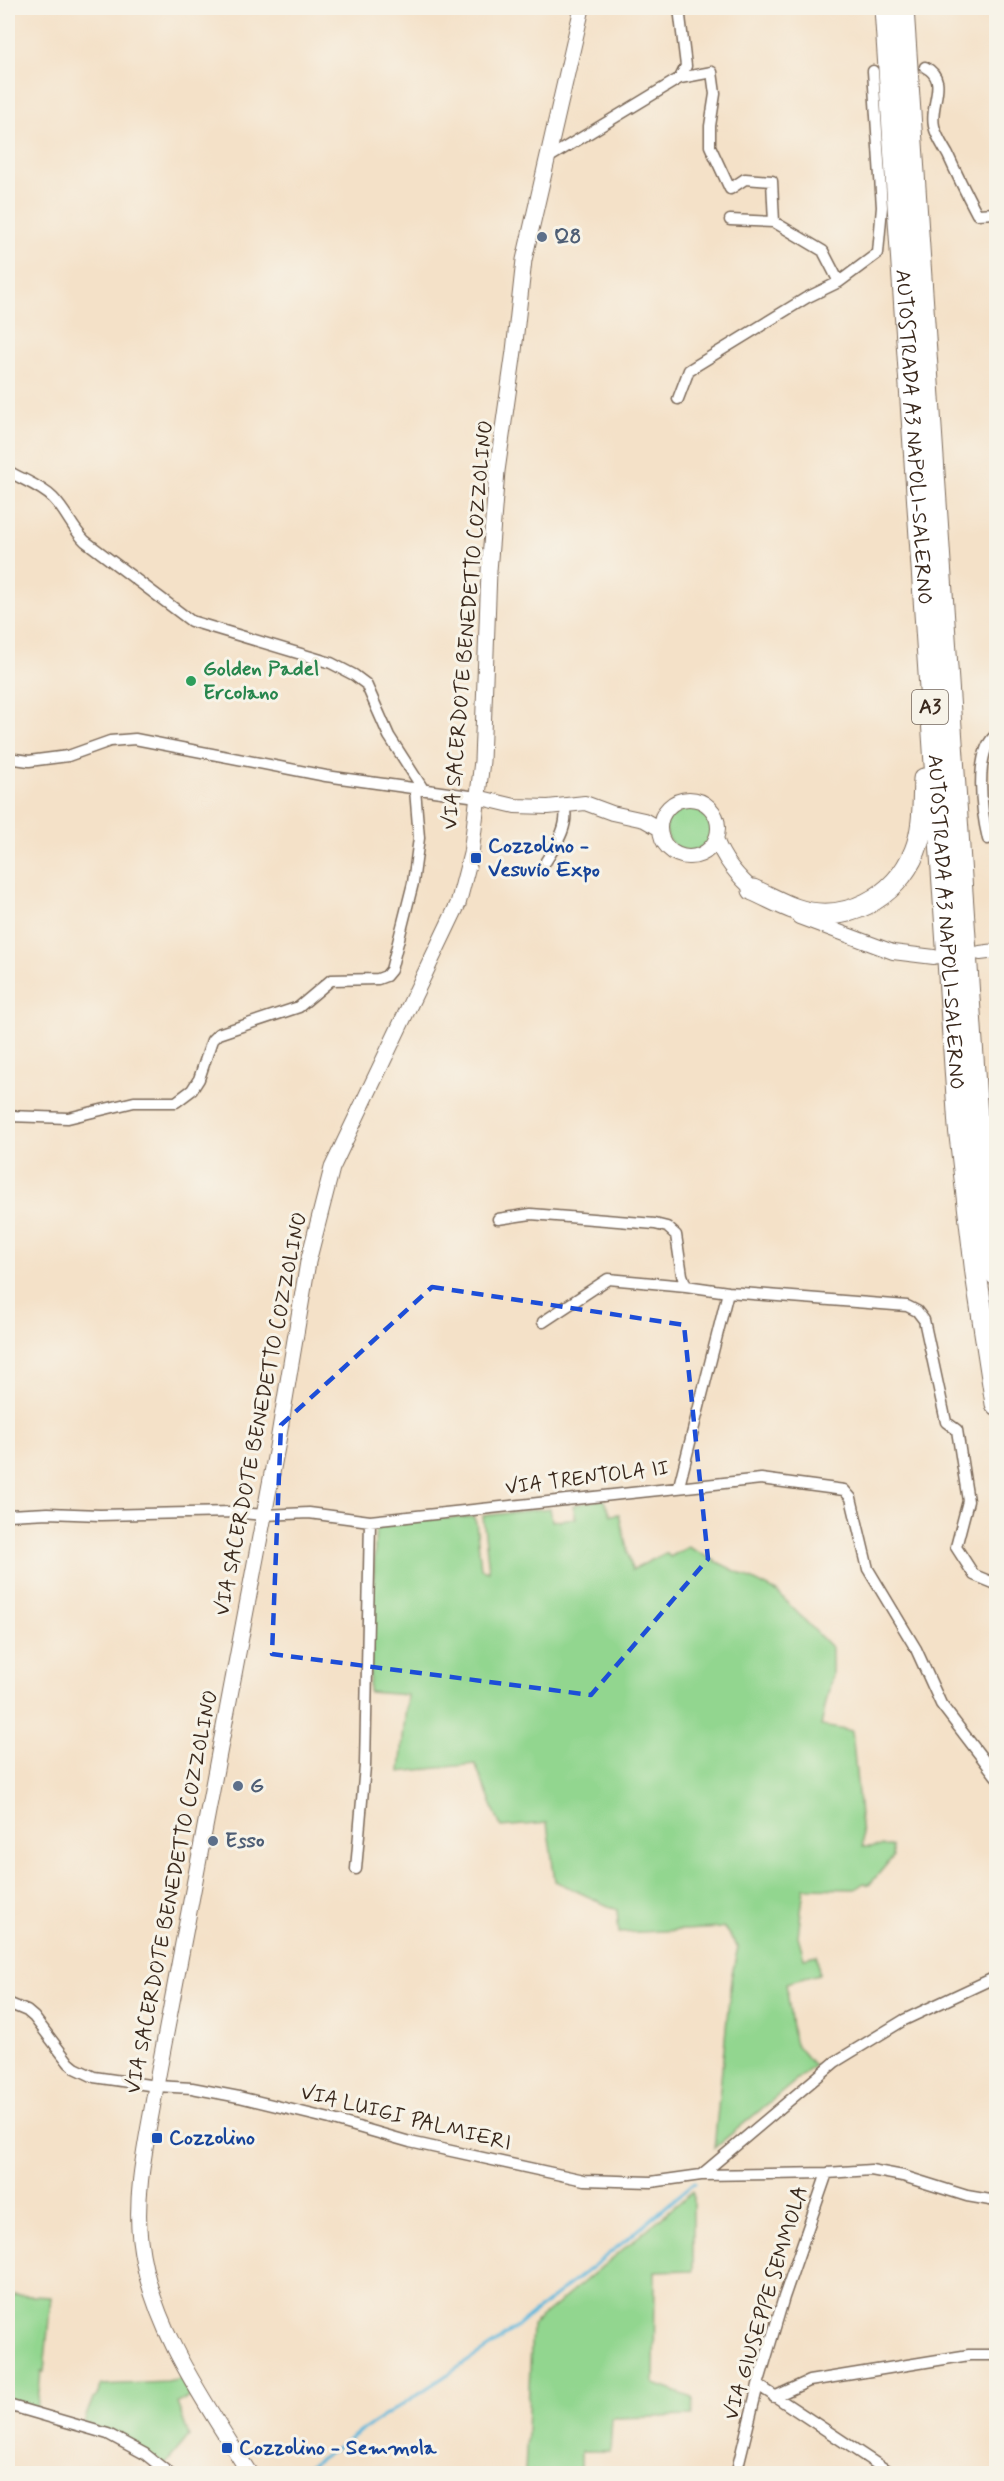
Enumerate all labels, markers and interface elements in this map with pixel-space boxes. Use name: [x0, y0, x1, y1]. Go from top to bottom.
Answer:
place label: Q8: [554, 223, 581, 251]
marker: Q8: [535, 230, 549, 244]
street label: AUTOSTRADA A3 NAPOLI-SALERNO: [888, 268, 938, 606]
street label: VIA SACERDOTE BENEDETTO COZZOLINO: [436, 419, 500, 831]
place label: Golden Padel Ercolano: [203, 655, 319, 707]
marker: Golden Padel Ercolano: [184, 674, 198, 688]
road number: A3: [912, 690, 948, 724]
street label: AUTOSTRADA A3 NAPOLI-SALERNO: [920, 753, 971, 1091]
place label: Cozzolino - Vesuvio Expo: [488, 832, 600, 884]
marker: Cozzolino - Vesuvio Expo: [469, 851, 483, 865]
street label: VIA SACERDOTE BENEDETTO COZZOLINO: [208, 1210, 314, 1618]
street label: VIA TRENTOLA II: [504, 1454, 670, 1502]
street label: VIA SACERDOTE BENEDETTO COZZOLINO: [119, 1688, 225, 2096]
place label: G: [250, 1772, 264, 1800]
marker: G: [231, 1779, 245, 1793]
place label: Esso: [225, 1827, 265, 1855]
marker: Esso: [206, 1834, 220, 1848]
street label: VIA LUIGI PALMIERI: [298, 2078, 514, 2158]
place label: Cozzolino: [169, 2124, 255, 2152]
marker: Cozzolino: [150, 2131, 164, 2145]
street label: VIA GIUSEPPE SEMMOLA: [717, 2182, 815, 2424]
place label: Cozzolino - Semmola: [239, 2434, 438, 2462]
marker: Cozzolino - Semmola: [220, 2441, 234, 2455]

